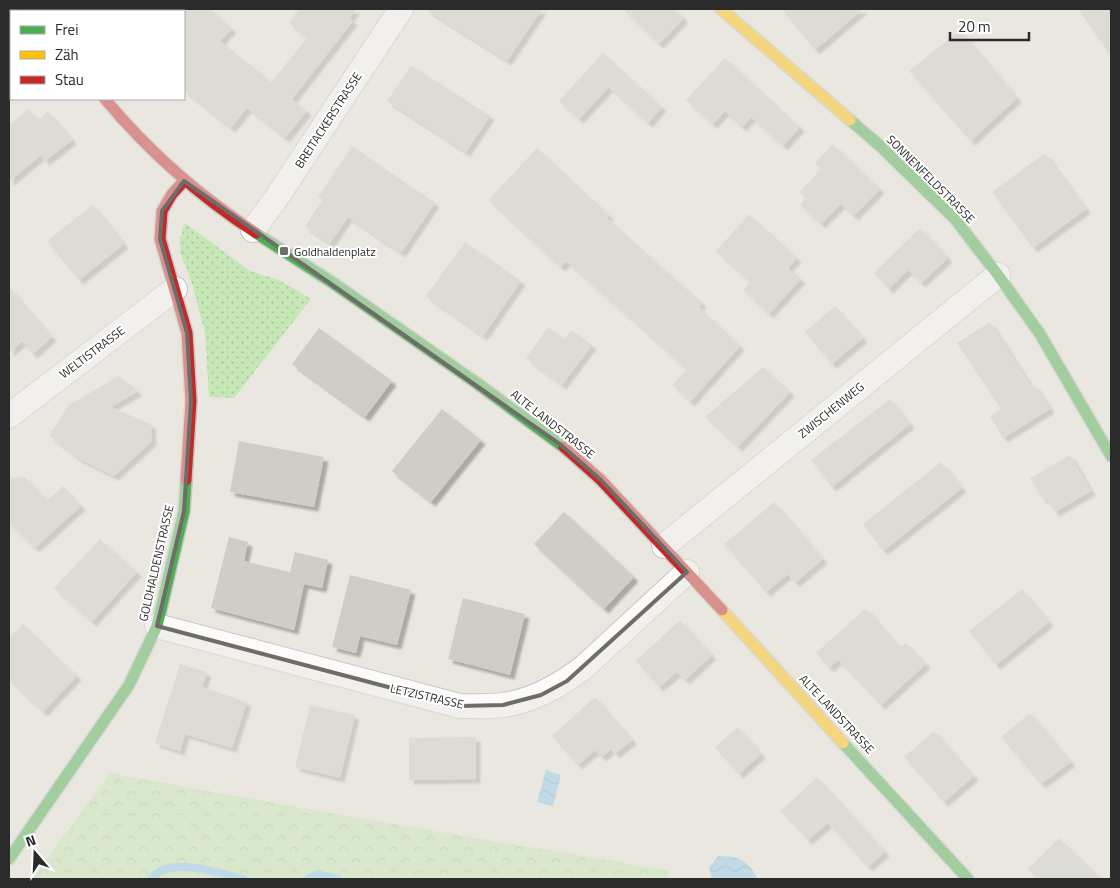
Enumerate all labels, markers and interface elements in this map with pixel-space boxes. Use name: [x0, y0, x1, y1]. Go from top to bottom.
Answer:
legend: [10, 10, 185, 100]
scale bar: [950, 10, 1029, 42]
text: 20 m: [958, 15, 991, 38]
text: Frei: [55, 18, 78, 41]
text: Zäh: [55, 43, 79, 66]
text: Stau: [55, 68, 84, 91]
street label: BREITACKERSTRASSE: [290, 68, 366, 172]
street label: SONNENFELDSTRASSE: [882, 130, 980, 228]
place label: Goldhaldenplatz: [294, 242, 376, 261]
marker: Goldhaldenplatz: [278, 245, 290, 257]
street label: WELTISTRASSE: [55, 321, 129, 383]
street label: ZWISCHENWEG: [794, 377, 868, 443]
street label: ALTE LANDSTRASSE: [507, 385, 600, 463]
street label: GOLDHALDENSTRASSE: [133, 502, 179, 623]
street label: ALTE LANDSTRASSE: [795, 670, 879, 758]
street label: LETZISTRASSE: [388, 678, 466, 714]
north arrow: [10, 828, 60, 878]
text: N: [23, 829, 39, 852]

